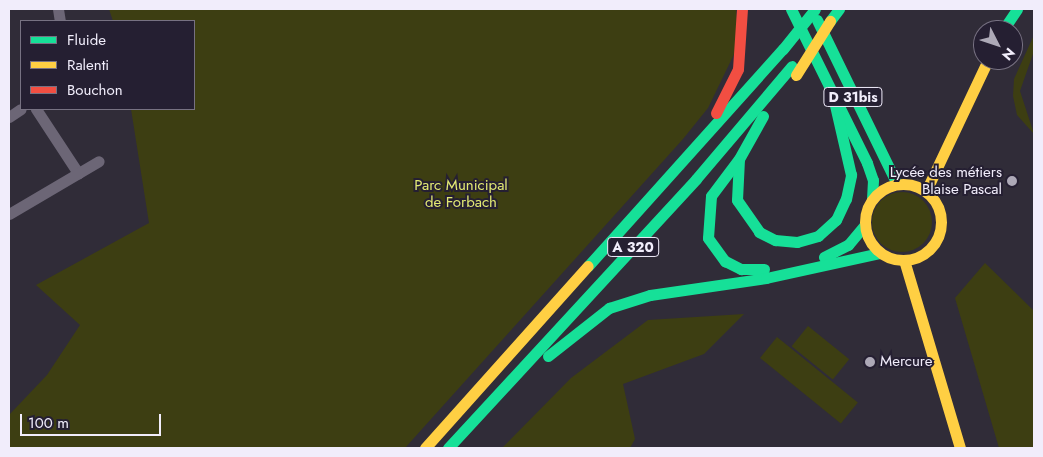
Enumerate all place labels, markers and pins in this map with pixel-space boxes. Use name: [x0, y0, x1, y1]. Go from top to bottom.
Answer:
place label: Lycée des métiers Blaise Pascal: [890, 163, 1002, 198]
marker: Lycée des métiers Blaise Pascal: [1006, 175, 1018, 187]
place label: Mercure: [880, 353, 932, 371]
marker: Mercure: [864, 356, 876, 368]

